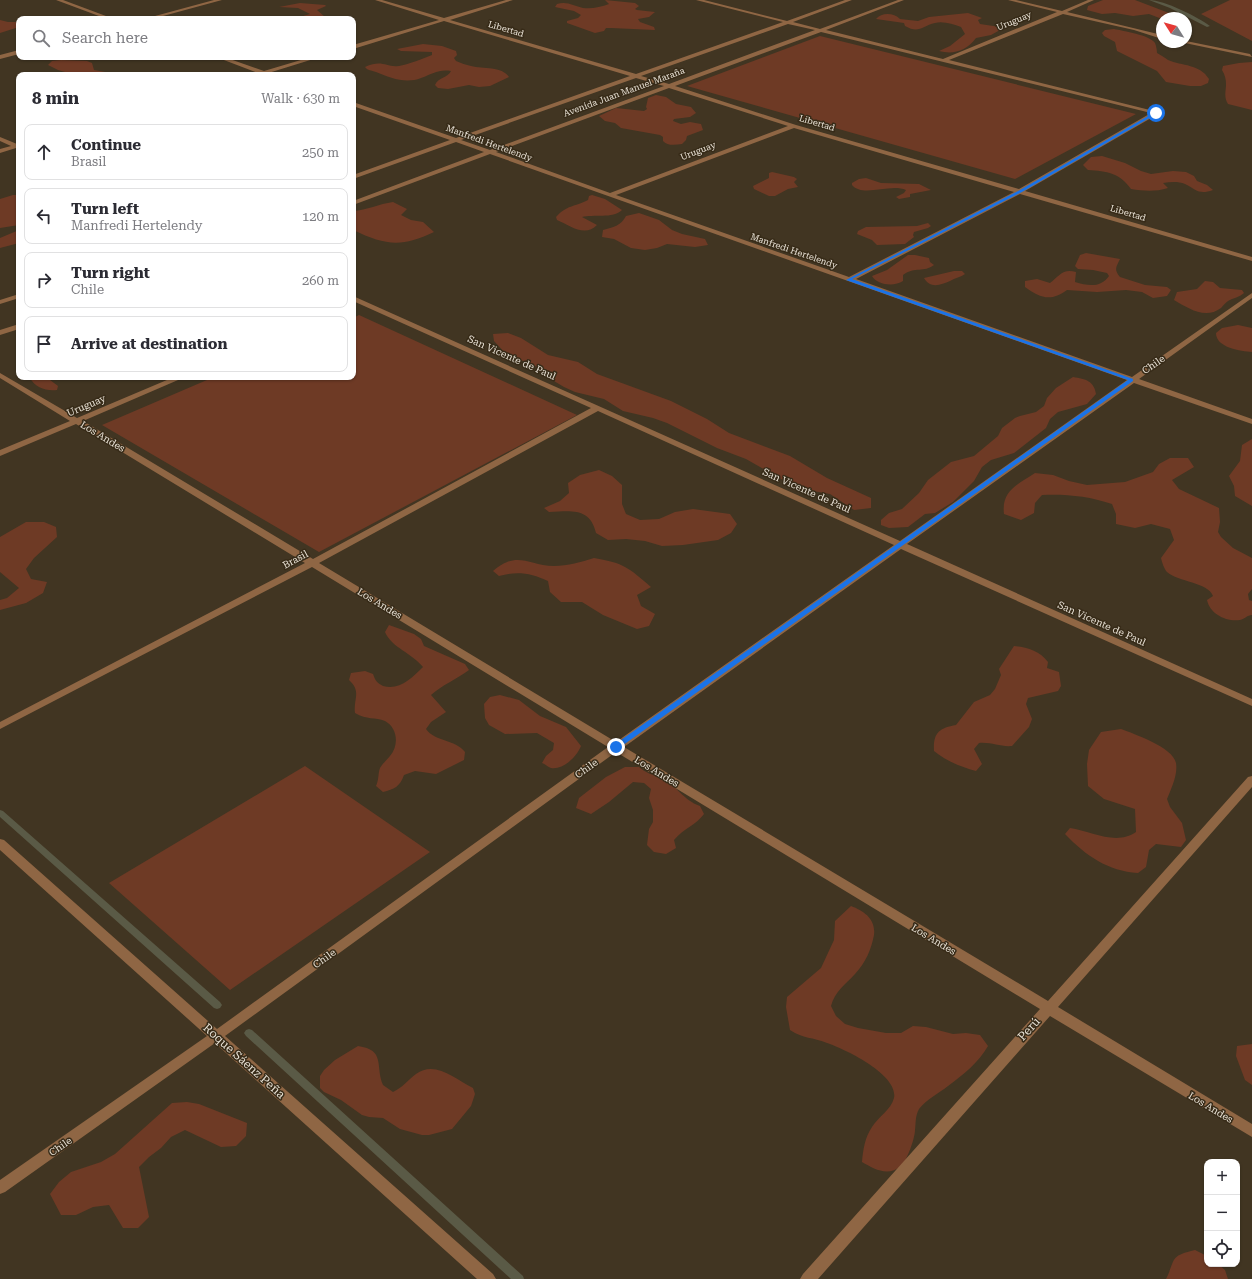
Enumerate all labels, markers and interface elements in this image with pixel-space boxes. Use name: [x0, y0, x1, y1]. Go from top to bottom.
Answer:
street label: Uruguay: [995, 9, 1034, 33]
north arrow: [1156, 12, 1192, 48]
search box: [16, 16, 356, 60]
street label: Libertad: [487, 19, 525, 39]
icon: search: [30, 27, 52, 49]
text: Search here: [62, 29, 148, 47]
street label: Avenida Juan Manuel Maraña: [562, 65, 686, 119]
text: 8 min: [32, 88, 79, 108]
text: Walk · 630 m: [261, 91, 340, 106]
route start: [1147, 104, 1165, 122]
street label: Libertad: [798, 113, 836, 133]
street label: Manfredi Hertelendy: [444, 123, 534, 164]
text: Continue: [71, 136, 141, 154]
street label: Uruguay: [679, 139, 718, 162]
icon: ahead: [33, 141, 55, 163]
text: 250 m: [302, 145, 339, 160]
text: Brasil: [71, 154, 106, 169]
text: Turn left: [71, 200, 139, 218]
street label: Libertad: [1109, 203, 1147, 223]
icon: left: [33, 205, 55, 227]
text: 120 m: [302, 209, 339, 224]
text: Manfredi Hertelendy: [71, 218, 203, 233]
street label: Manfredi Hertelendy: [749, 231, 839, 271]
text: Turn right: [71, 264, 150, 282]
icon: right: [33, 269, 55, 291]
text: 260 m: [302, 273, 339, 288]
text: Chile: [71, 282, 104, 297]
icon: arrive: [33, 333, 55, 355]
street label: San Vicente de Paul: [466, 333, 558, 382]
text: Arrive at destination: [71, 335, 227, 353]
street label: Chile: [1140, 352, 1167, 376]
street label: Uruguay: [65, 392, 107, 419]
street label: Los Andes: [79, 419, 127, 454]
street label: San Vicente de Paul: [761, 466, 853, 515]
street label: Brasil: [281, 548, 310, 571]
street label: Los Andes: [356, 586, 404, 621]
street label: San Vicente de Paul: [1056, 599, 1148, 648]
route end: [607, 738, 625, 756]
street label: Los Andes: [633, 754, 681, 789]
street label: Chile: [573, 756, 600, 780]
street label: Los Andes: [910, 922, 958, 957]
street label: Chile: [311, 946, 338, 970]
street label: Perú: [1015, 1014, 1043, 1044]
street label: Roque Sáenz Peña: [200, 1021, 288, 1102]
street label: Los Andes: [1187, 1090, 1235, 1125]
street label: Chile: [47, 1134, 74, 1158]
map controls: [1204, 1159, 1240, 1267]
button: +: [1204, 1159, 1240, 1195]
button: −: [1204, 1195, 1240, 1231]
button: locate: [1204, 1231, 1240, 1267]

